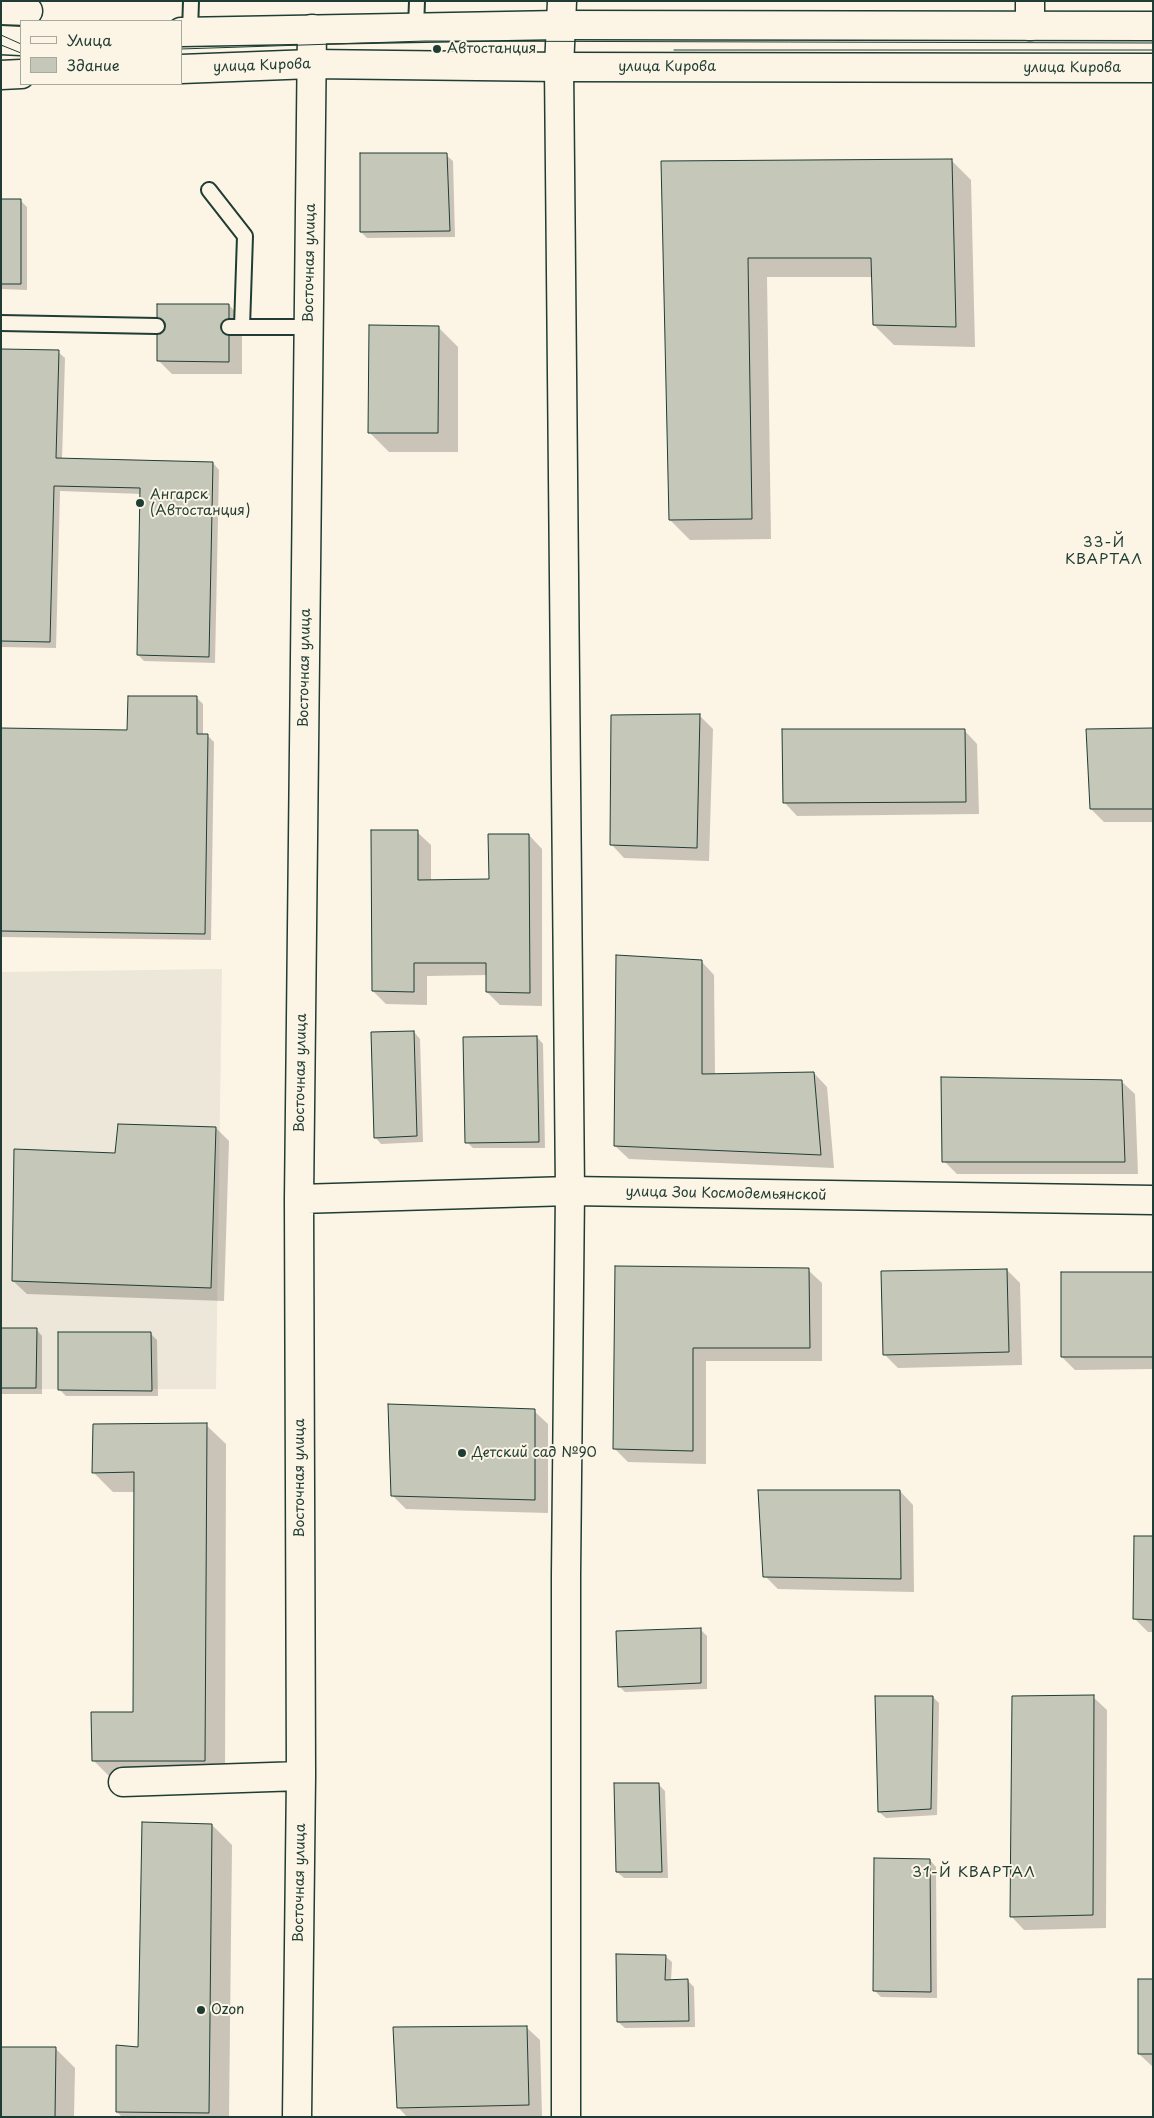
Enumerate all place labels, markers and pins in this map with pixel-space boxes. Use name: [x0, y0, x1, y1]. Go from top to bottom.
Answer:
place label: Автостанция: [447, 41, 536, 57]
marker: Автостанция: [431, 43, 443, 55]
place label: Ангарск (Автостанция): [150, 487, 250, 520]
marker: Ангарск (Автостанция): [134, 497, 146, 509]
place label: Детский сад №90: [472, 1445, 597, 1461]
marker: Детский сад №90: [456, 1447, 468, 1459]
place label: Ozon: [211, 2002, 244, 2018]
marker: Ozon: [195, 2004, 207, 2016]

